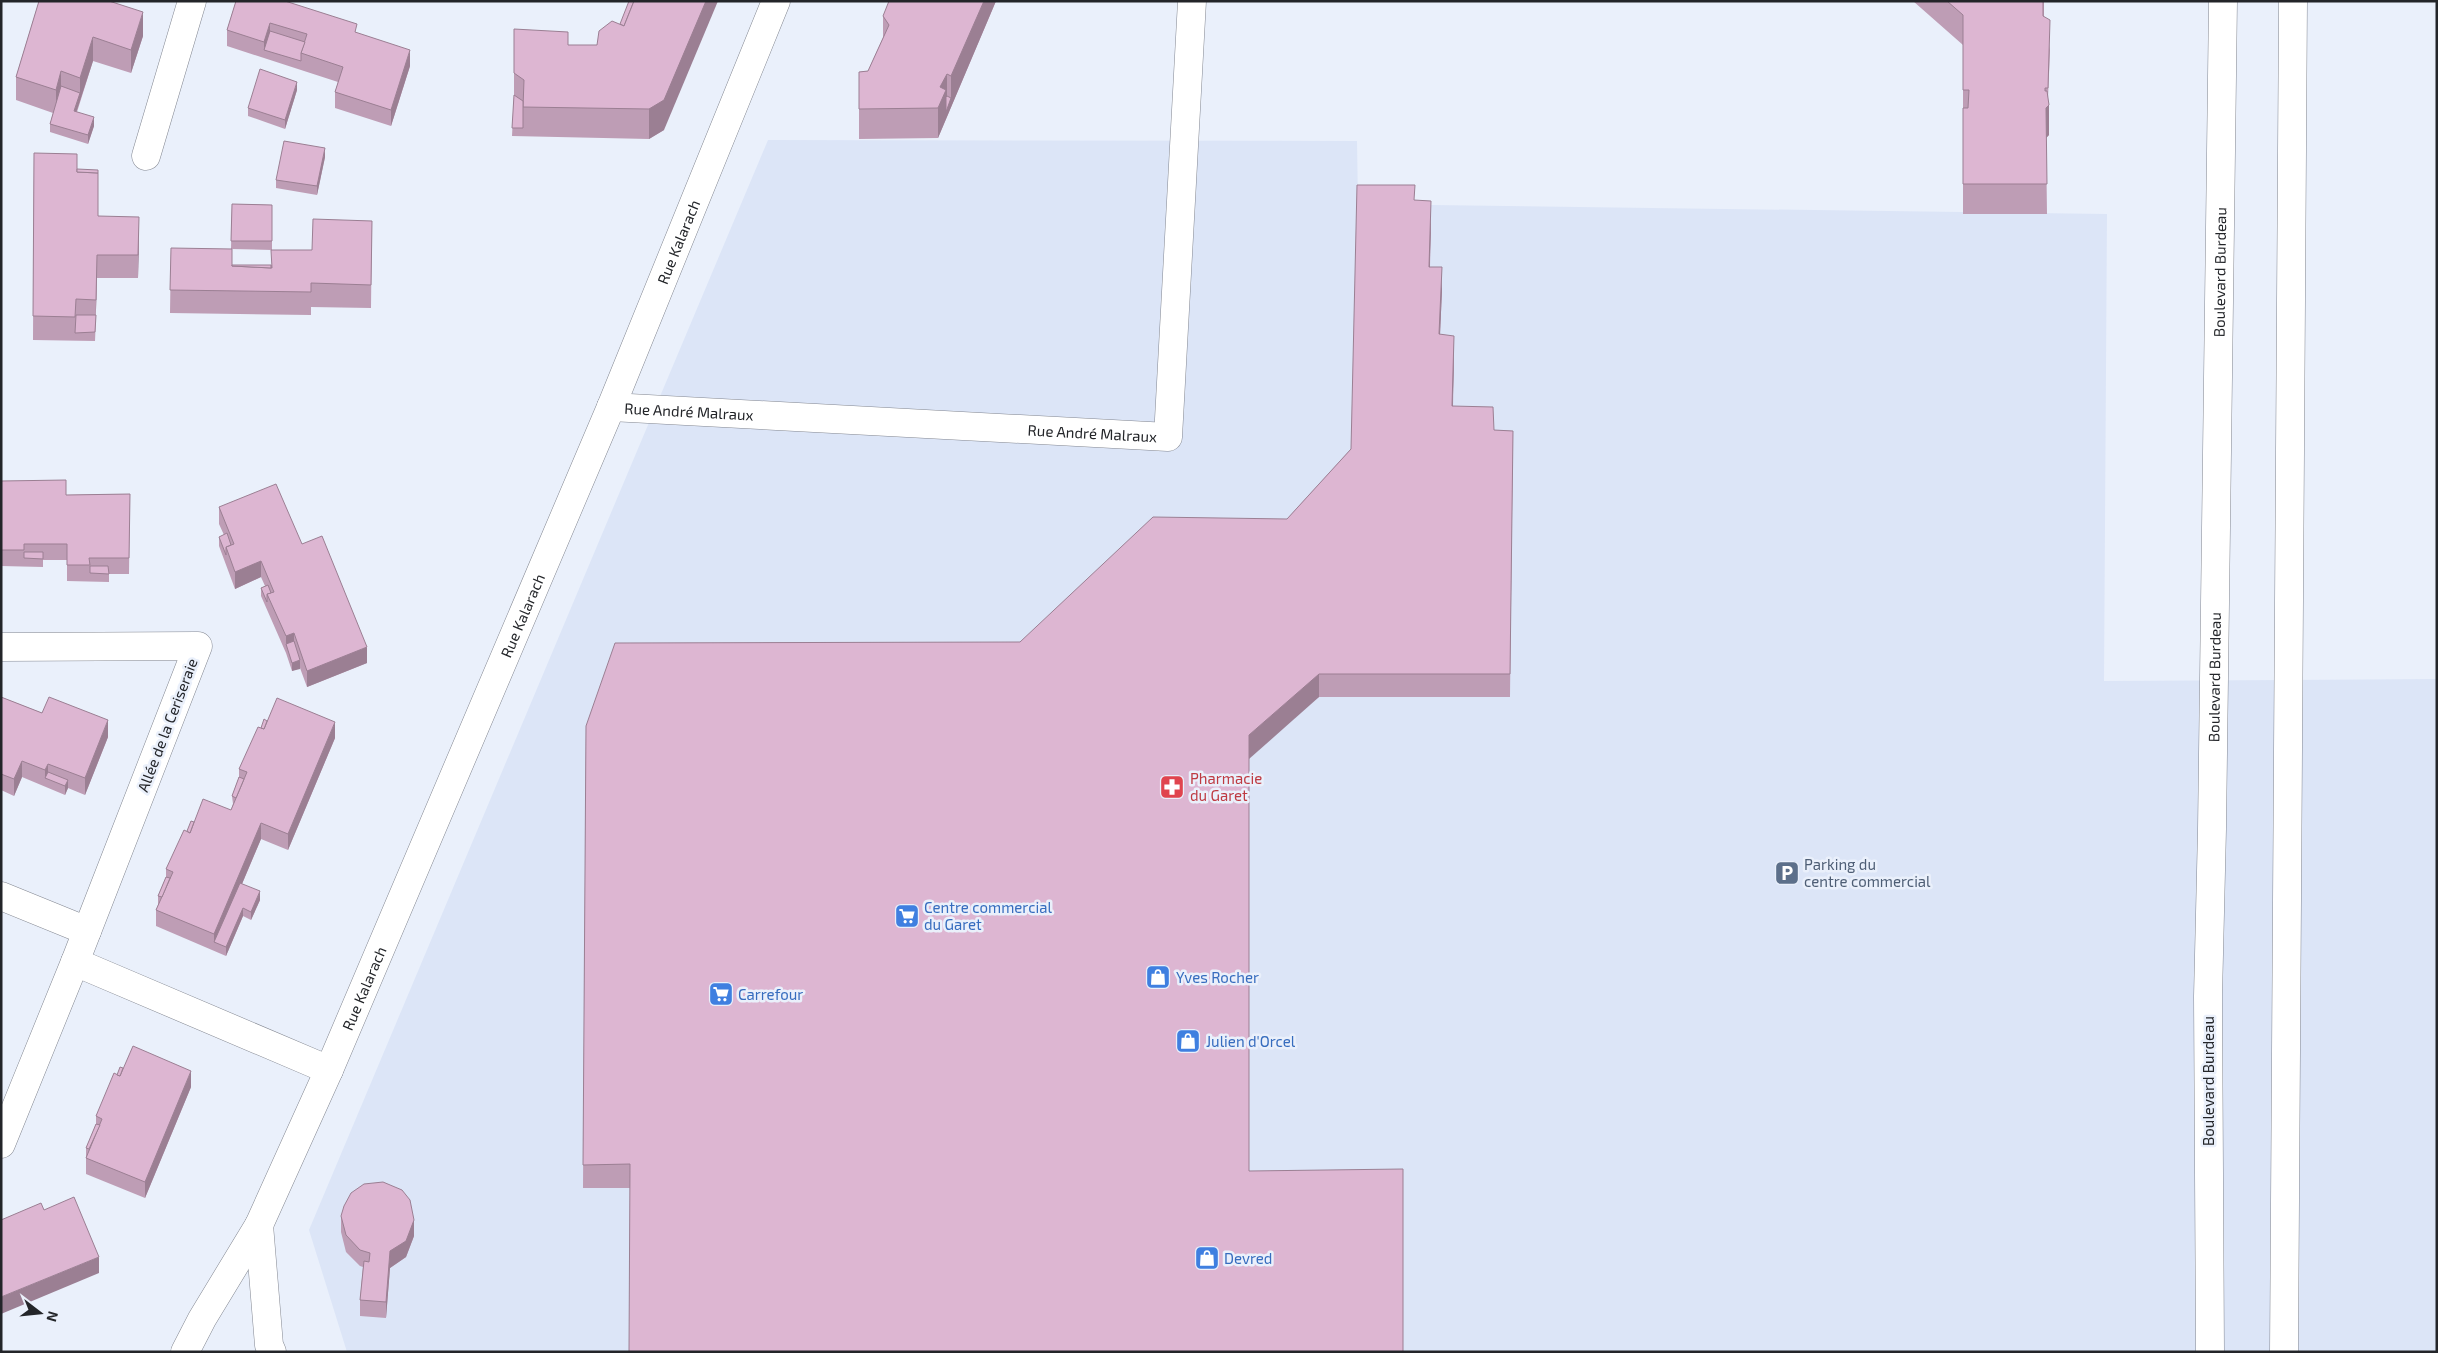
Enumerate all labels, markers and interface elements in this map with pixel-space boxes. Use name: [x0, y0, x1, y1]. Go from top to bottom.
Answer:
street label: Rue Kalarach: [653, 197, 703, 287]
street label: Boulevard Burdeau: [2210, 207, 2229, 337]
street label: Rue André Malraux: [624, 399, 754, 424]
street label: Rue André Malraux: [1027, 420, 1157, 445]
street label: Rue Kalarach: [497, 571, 548, 660]
street label: Boulevard Burdeau: [2204, 612, 2224, 742]
street label: Allée de la Ceriseraie: [133, 656, 201, 794]
place label: Pharmacie du Garet: [1190, 769, 1262, 804]
pharmacy icon: Pharmacie du Garet: [1159, 774, 1185, 800]
place label: Parking du centre commercial: [1804, 855, 1931, 890]
parking icon: Parking du centre commercial: [1774, 860, 1800, 886]
place label: Centre commercial du Garet: [924, 898, 1052, 933]
supermarket icon: Centre commercial du Garet: [894, 903, 920, 929]
street label: Rue Kalarach: [338, 944, 390, 1033]
shop icon: Yves Rocher: [1145, 964, 1171, 990]
place label: Yves Rocher: [1176, 968, 1259, 986]
supermarket icon: Carrefour: [708, 981, 734, 1007]
place label: Carrefour: [738, 985, 803, 1003]
street label: Boulevard Burdeau: [2199, 1016, 2217, 1146]
shop icon: Julien d'Orcel: [1175, 1028, 1201, 1054]
place label: Julien d'Orcel: [1206, 1032, 1296, 1050]
shop icon: Devred: [1194, 1245, 1220, 1271]
place label: Devred: [1224, 1249, 1272, 1267]
north arrow: [15, 1288, 65, 1338]
text: N: [43, 1310, 63, 1324]

